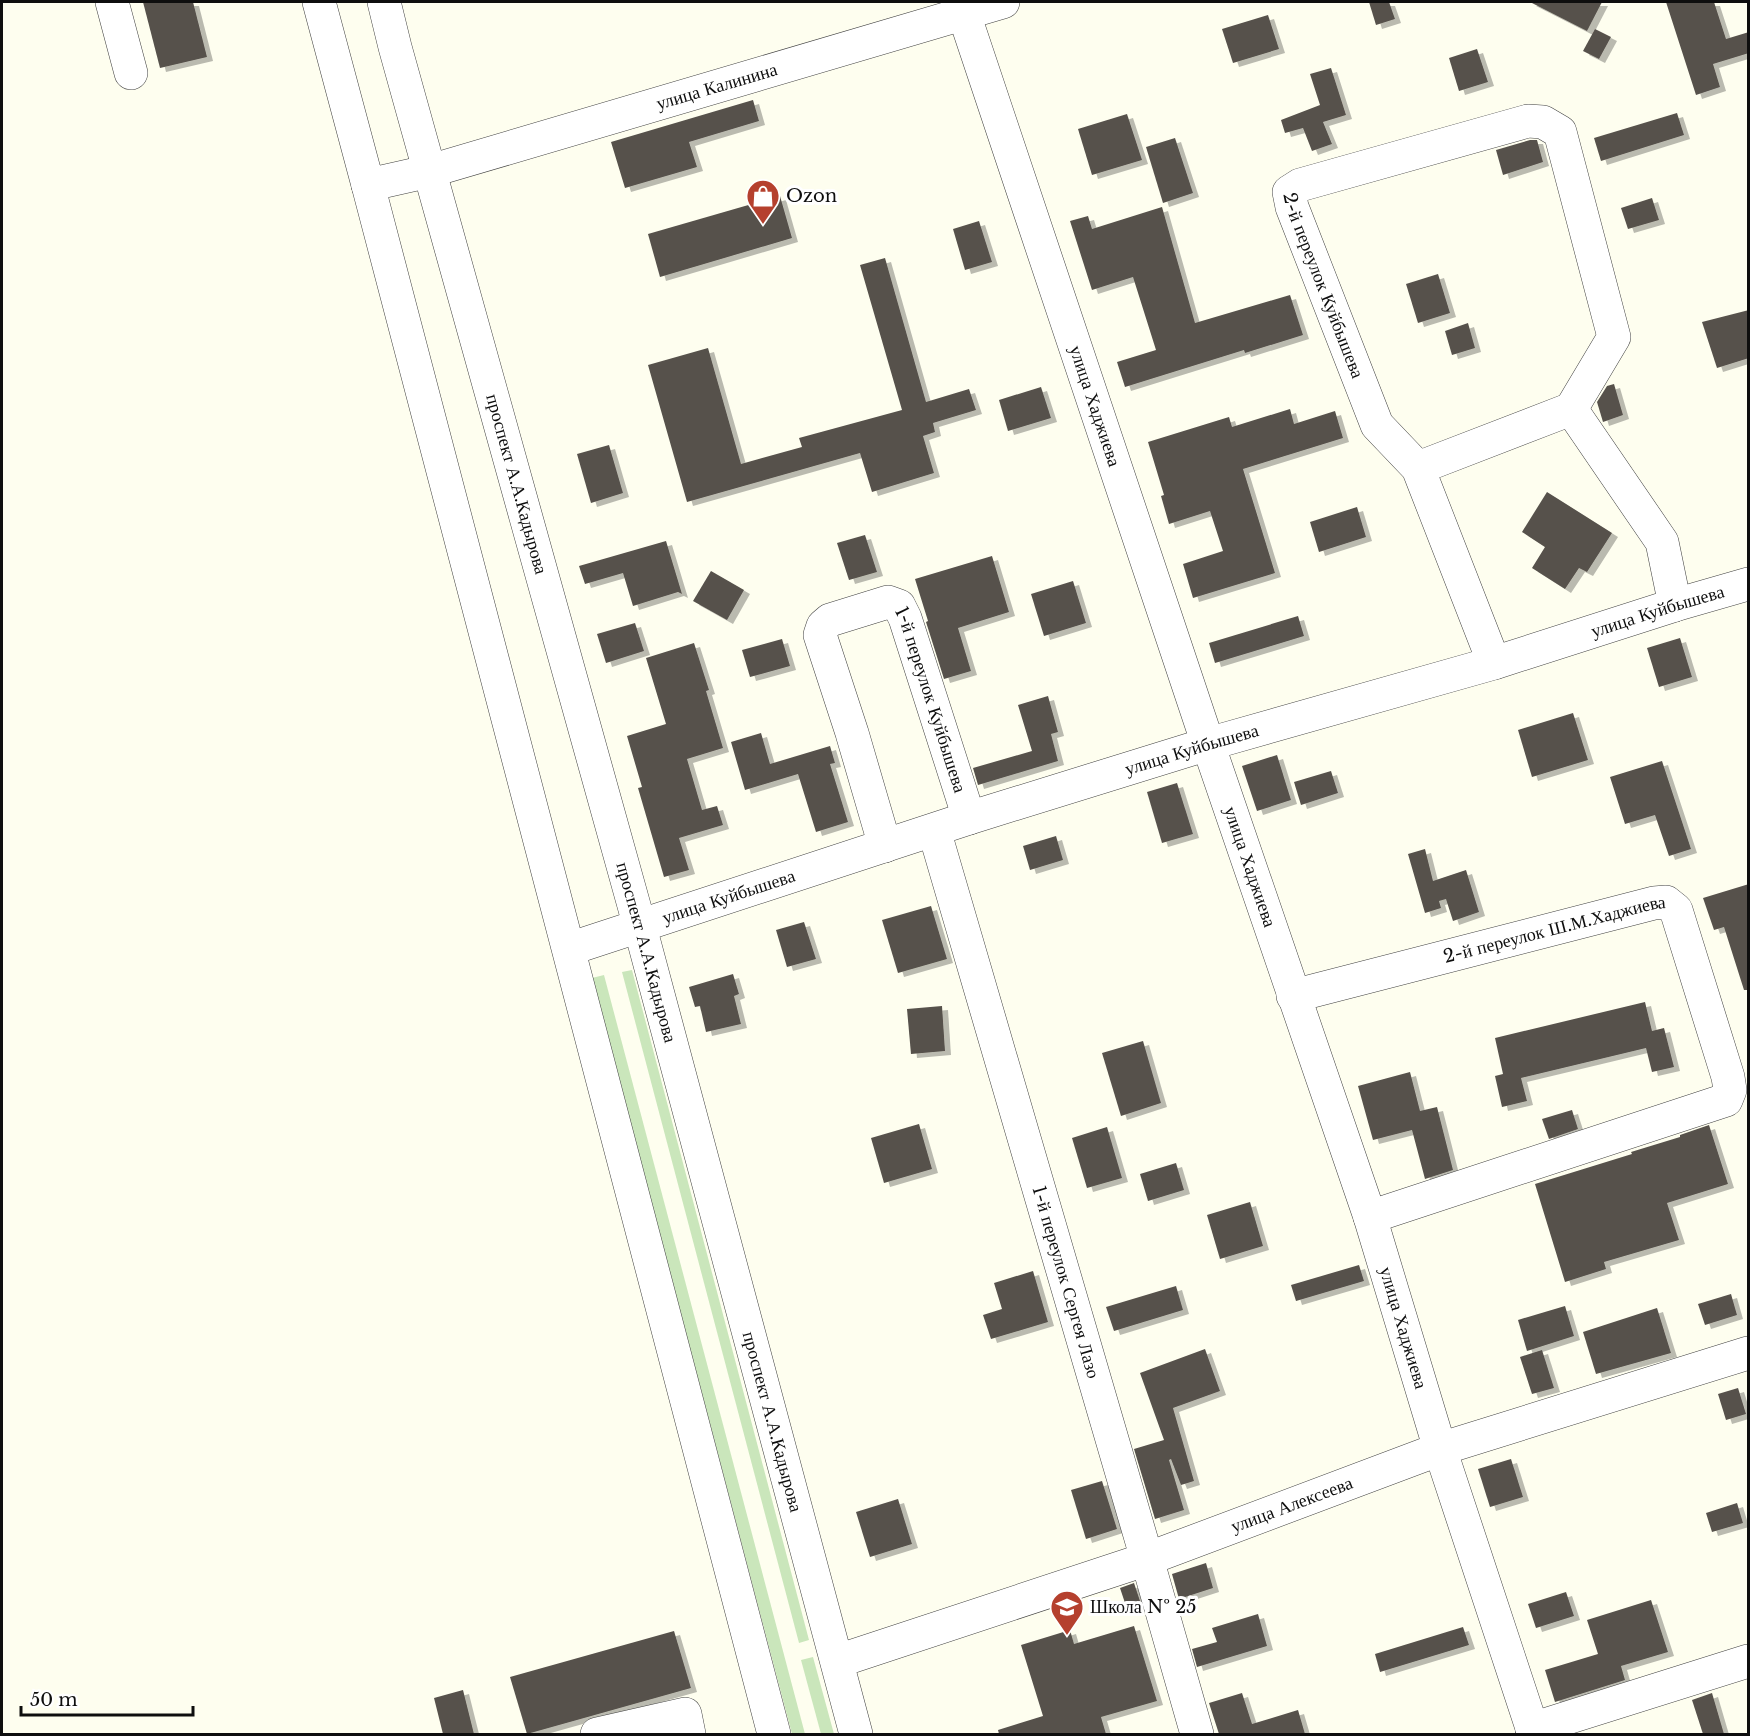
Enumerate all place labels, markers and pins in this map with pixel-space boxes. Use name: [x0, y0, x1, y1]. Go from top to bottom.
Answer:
shop icon: Ozon: [745, 178, 781, 225]
place label: Ozon: [786, 185, 837, 207]
school or university icon: Школа № 25: [1049, 1589, 1085, 1636]
place label: Школа № 25: [1090, 1596, 1197, 1618]

